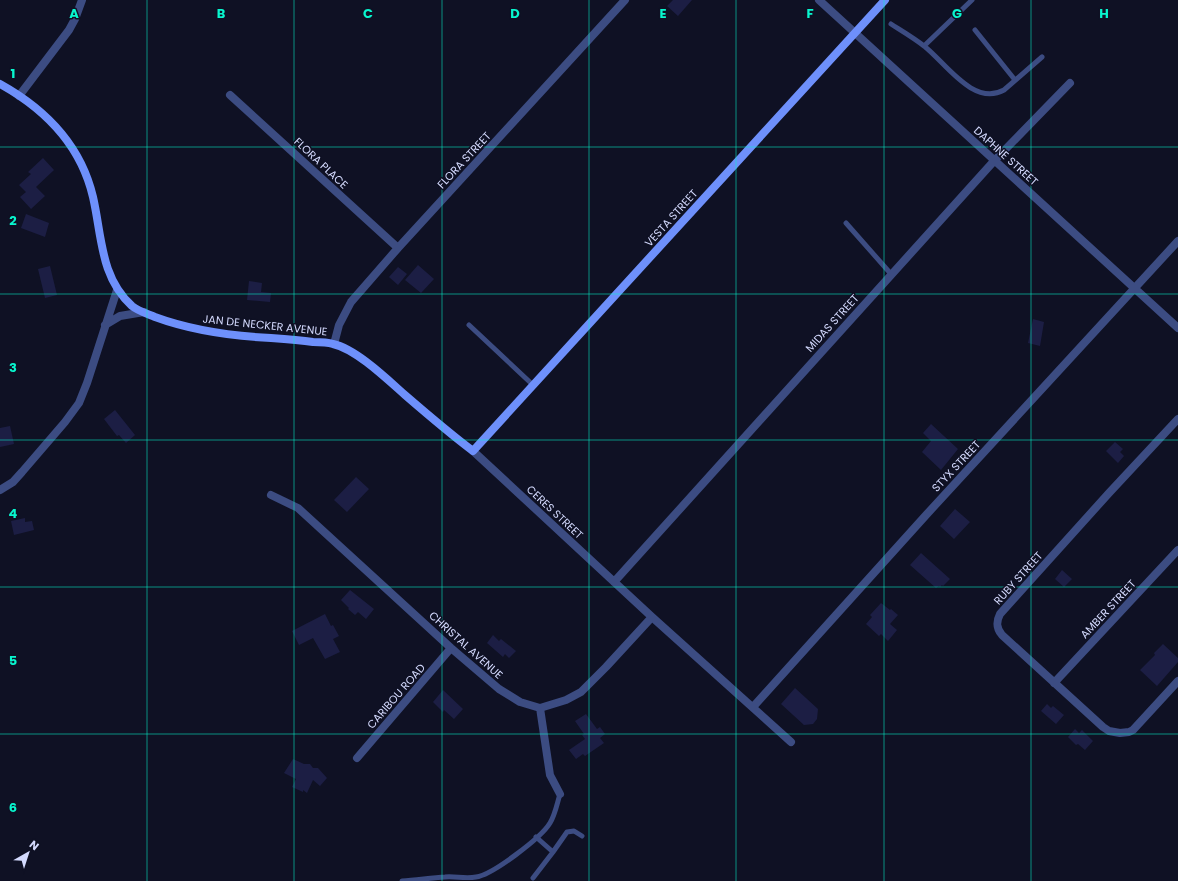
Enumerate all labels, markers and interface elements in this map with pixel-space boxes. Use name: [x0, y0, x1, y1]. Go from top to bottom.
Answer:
text: A: [69, 4, 79, 23]
text: B: [217, 4, 226, 23]
text: C: [363, 4, 373, 23]
text: D: [510, 4, 520, 23]
text: E: [659, 4, 667, 23]
text: F: [806, 4, 814, 23]
text: G: [952, 4, 962, 23]
text: H: [1099, 4, 1109, 23]
text: 1: [11, 64, 15, 83]
street label: DAPHNE STREET: [970, 123, 1042, 189]
street label: FLORA STREET: [433, 128, 495, 192]
street label: FLORA PLACE: [290, 134, 352, 192]
street label: VESTA STREET: [641, 186, 701, 250]
text: 2: [9, 211, 17, 230]
street label: MIDAS STREET: [802, 290, 862, 356]
street label: JAN DE NECKER AVENUE: [202, 310, 328, 340]
text: 3: [9, 358, 17, 377]
street label: STYX STREET: [928, 437, 984, 495]
street label: CERES STREET: [523, 482, 587, 542]
text: 4: [9, 504, 18, 523]
street label: RUBY STREET: [990, 548, 1046, 608]
street label: AMBER STREET: [1076, 576, 1140, 642]
street label: CHRISTAL AVENUE: [426, 608, 506, 682]
text: 5: [9, 651, 17, 670]
street label: CARIBOU ROAD: [363, 660, 429, 732]
text: 6: [9, 798, 17, 817]
north arrow: [8, 833, 48, 873]
text: N: [26, 836, 43, 854]

